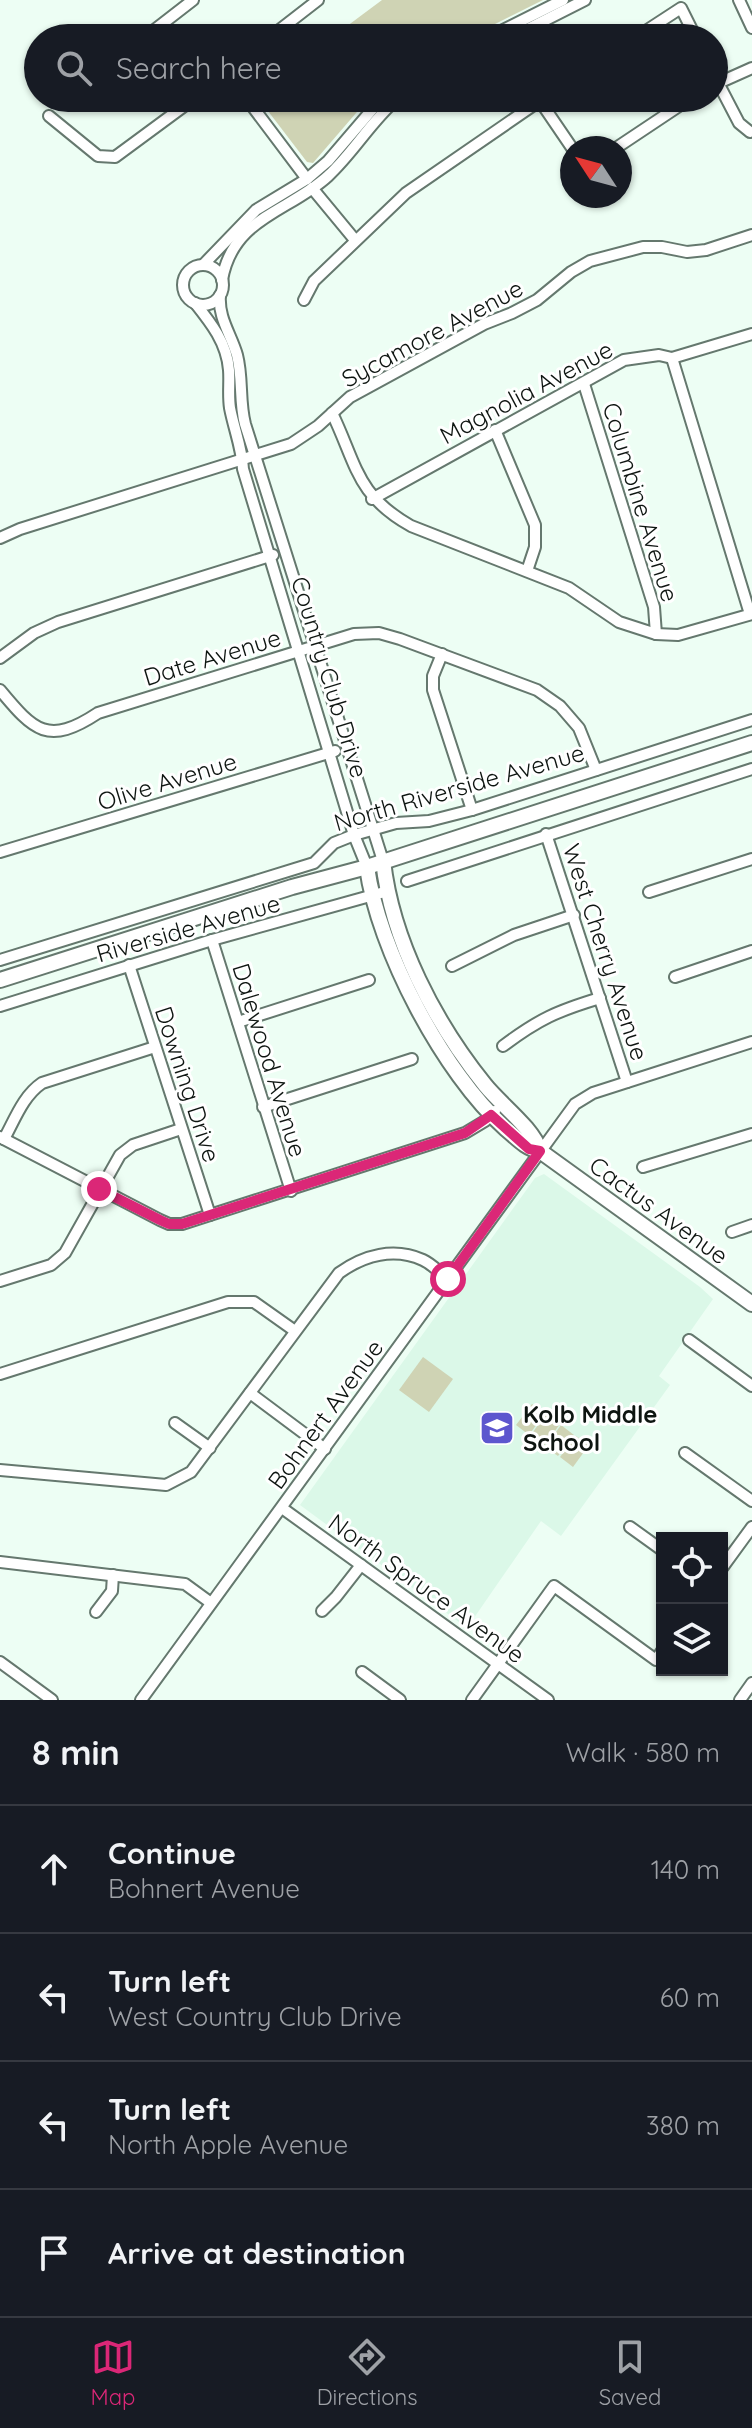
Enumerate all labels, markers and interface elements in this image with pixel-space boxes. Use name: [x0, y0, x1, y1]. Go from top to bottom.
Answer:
search box: [24, 24, 728, 112]
icon: search: [52, 46, 96, 90]
text: Search here: [116, 49, 282, 87]
north arrow: [560, 136, 632, 208]
street label: Sycamore Avenue: [336, 273, 528, 393]
street label: Magnolia Avenue: [434, 334, 618, 450]
street label: Columbine Avenue: [596, 399, 686, 605]
street label: Country Club Drive: [285, 573, 375, 781]
street label: Date Avenue: [140, 622, 284, 692]
street label: North Riverside Avenue: [330, 737, 588, 837]
street label: Olive Avenue: [94, 746, 240, 816]
street label: West Cherry Avenue: [557, 840, 655, 1064]
street label: Riverside Avenue: [93, 887, 283, 969]
street label: Dalewood Avenue: [226, 960, 314, 1160]
street label: Downing Drive: [149, 1002, 227, 1166]
street label: Cactus Avenue: [584, 1150, 734, 1270]
route end: [81, 1171, 117, 1207]
route start: [430, 1261, 466, 1297]
street label: Bohnert Avenue: [261, 1334, 389, 1494]
place label: Kolb Middle School: [523, 1399, 657, 1457]
school or university icon: Kolb Middle School: [478, 1409, 516, 1447]
street label: North Spruce Avenue: [323, 1507, 531, 1669]
map controls: [656, 1532, 728, 1676]
button: locate: [656, 1532, 728, 1604]
button: layers: [656, 1604, 728, 1676]
text: 8 min: [32, 1731, 120, 1774]
text: Walk · 580 m: [566, 1736, 720, 1769]
text: Continue: [108, 1834, 236, 1872]
icon: ahead: [32, 1847, 76, 1891]
text: 140 m: [651, 1853, 720, 1886]
text: Bohnert Avenue: [108, 1872, 300, 1905]
text: Turn left: [108, 1962, 231, 2000]
icon: left: [32, 1975, 76, 2019]
text: 60 m: [660, 1981, 720, 2014]
text: West Country Club Drive: [108, 2000, 402, 2033]
text: Turn left: [108, 2090, 231, 2128]
icon: left: [32, 2103, 76, 2147]
text: 380 m: [646, 2109, 720, 2142]
text: North Apple Avenue: [108, 2128, 348, 2161]
icon: arrive: [32, 2231, 76, 2275]
text: Arrive at destination: [108, 2234, 406, 2272]
tab: Map: [91, 2335, 135, 2411]
tab: Directions: [317, 2335, 417, 2411]
tab: Saved: [599, 2335, 661, 2411]

